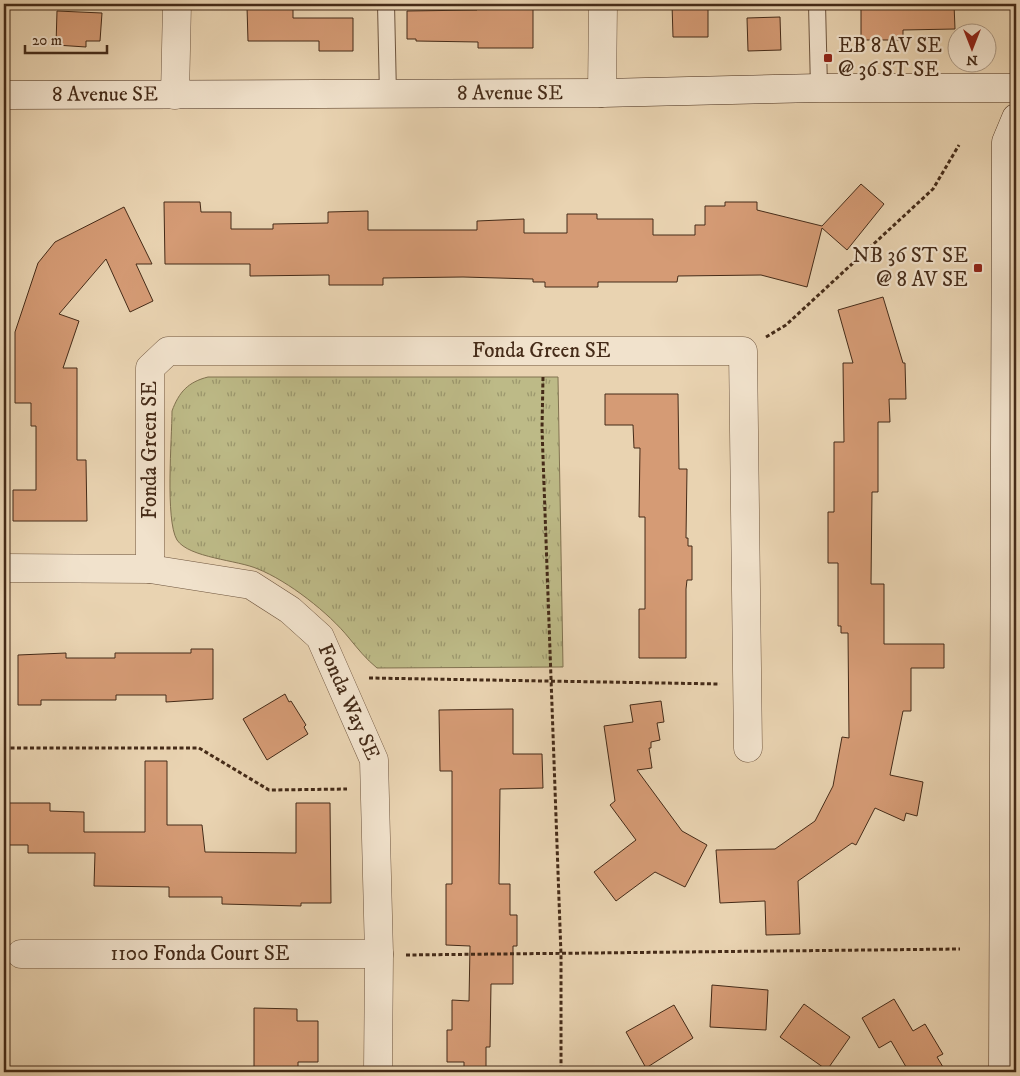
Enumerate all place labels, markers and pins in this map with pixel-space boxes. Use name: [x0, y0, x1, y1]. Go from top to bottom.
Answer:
place label: EB 8 AV SE @ 36 ST SE: [838, 33, 942, 83]
marker: EB 8 AV SE @ 36 ST SE: [822, 52, 834, 64]
place label: NB 36 ST SE @ 8 AV SE: [852, 243, 968, 293]
marker: NB 36 ST SE @ 8 AV SE: [972, 262, 984, 274]

